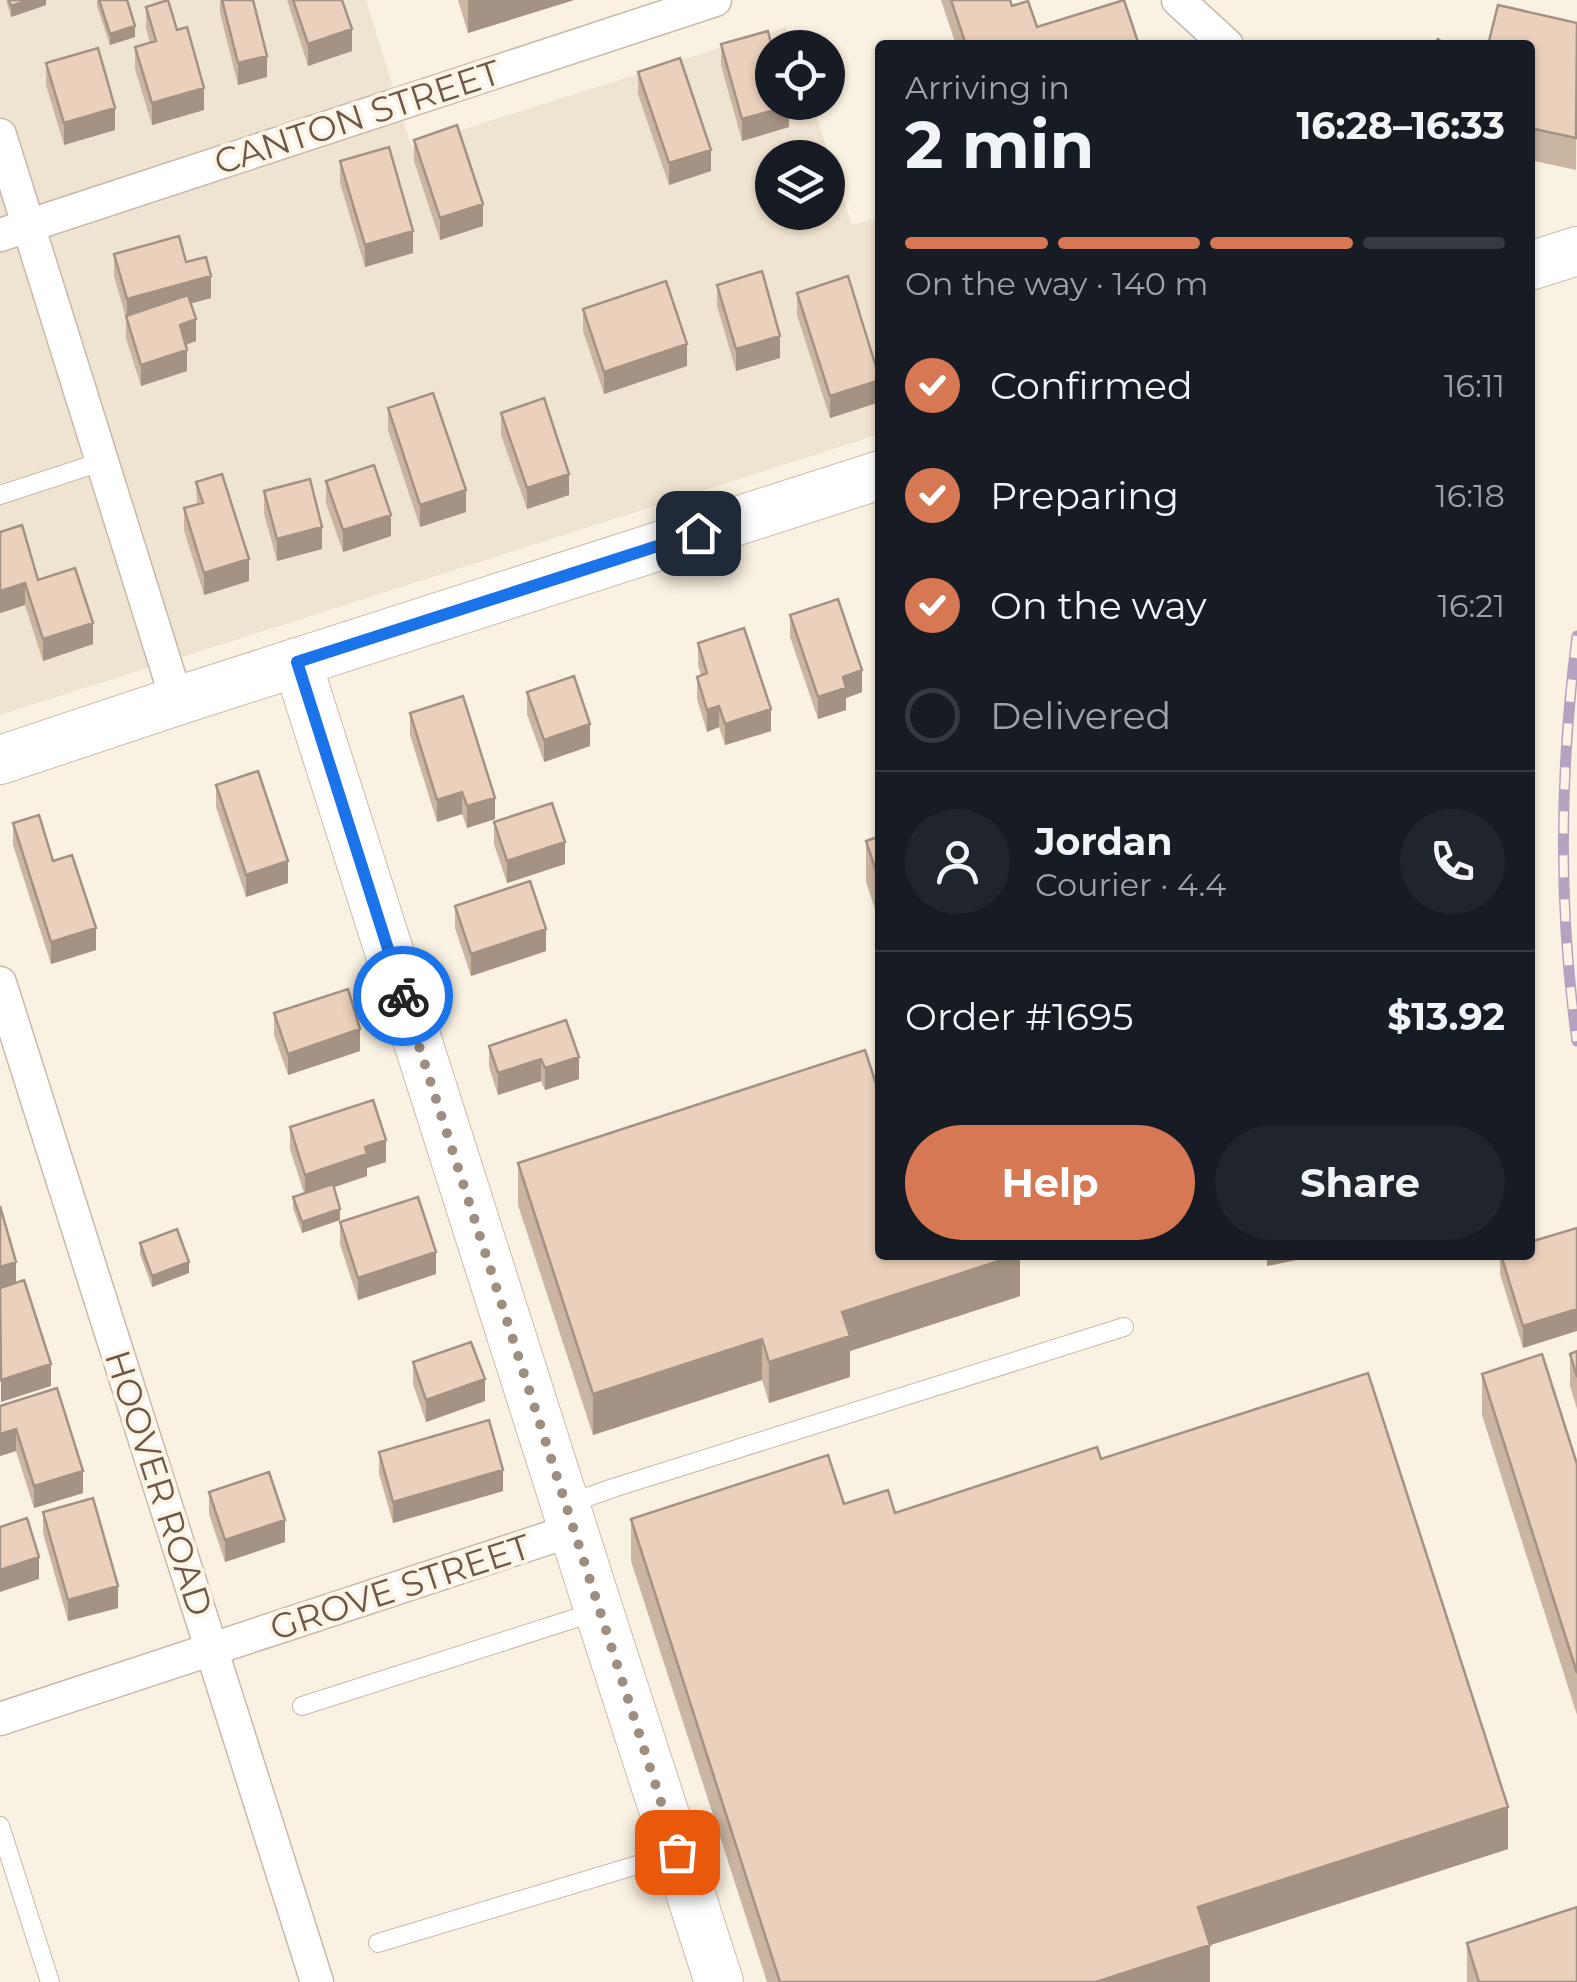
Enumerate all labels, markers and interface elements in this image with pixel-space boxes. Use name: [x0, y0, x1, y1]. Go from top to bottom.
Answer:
map controls: [755, 30, 845, 230]
button: locate: [755, 30, 845, 120]
street label: CANTON STREET: [209, 51, 505, 183]
text: Arriving in: [905, 68, 1070, 107]
text: 16:28–16:33: [1296, 102, 1505, 149]
text: 2 min: [905, 105, 1094, 184]
button: layers: [755, 140, 845, 230]
text: On the way · 140 m: [905, 264, 1208, 303]
icon: check: [905, 358, 960, 413]
text: Confirmed: [990, 362, 1193, 409]
text: 16:11: [1444, 366, 1505, 405]
icon: check: [905, 468, 960, 523]
text: Preparing: [990, 472, 1179, 519]
text: 16:18: [1435, 476, 1505, 515]
pin: [656, 491, 741, 576]
icon: home: [671, 506, 726, 561]
icon: check: [905, 578, 960, 633]
text: On the way: [990, 582, 1207, 629]
text: 16:21: [1437, 586, 1505, 625]
text: Delivered: [990, 692, 1171, 739]
button: person: [905, 809, 1010, 914]
button: phone: [1400, 809, 1505, 914]
text: Jordan: [1035, 818, 1173, 865]
text: Courier · 4.4: [1035, 865, 1226, 904]
courier: [353, 946, 453, 1046]
icon: bike: [376, 969, 431, 1024]
text: Order #1695: [905, 993, 1134, 1040]
text: $13.92: [1387, 993, 1505, 1040]
button: Help: [905, 1125, 1195, 1240]
button: Share: [1215, 1125, 1505, 1240]
street label: HOOVER ROAD: [96, 1345, 222, 1621]
street label: GROVE STREET: [265, 1525, 535, 1649]
pin: [635, 1810, 720, 1895]
icon: bag: [650, 1825, 705, 1880]

